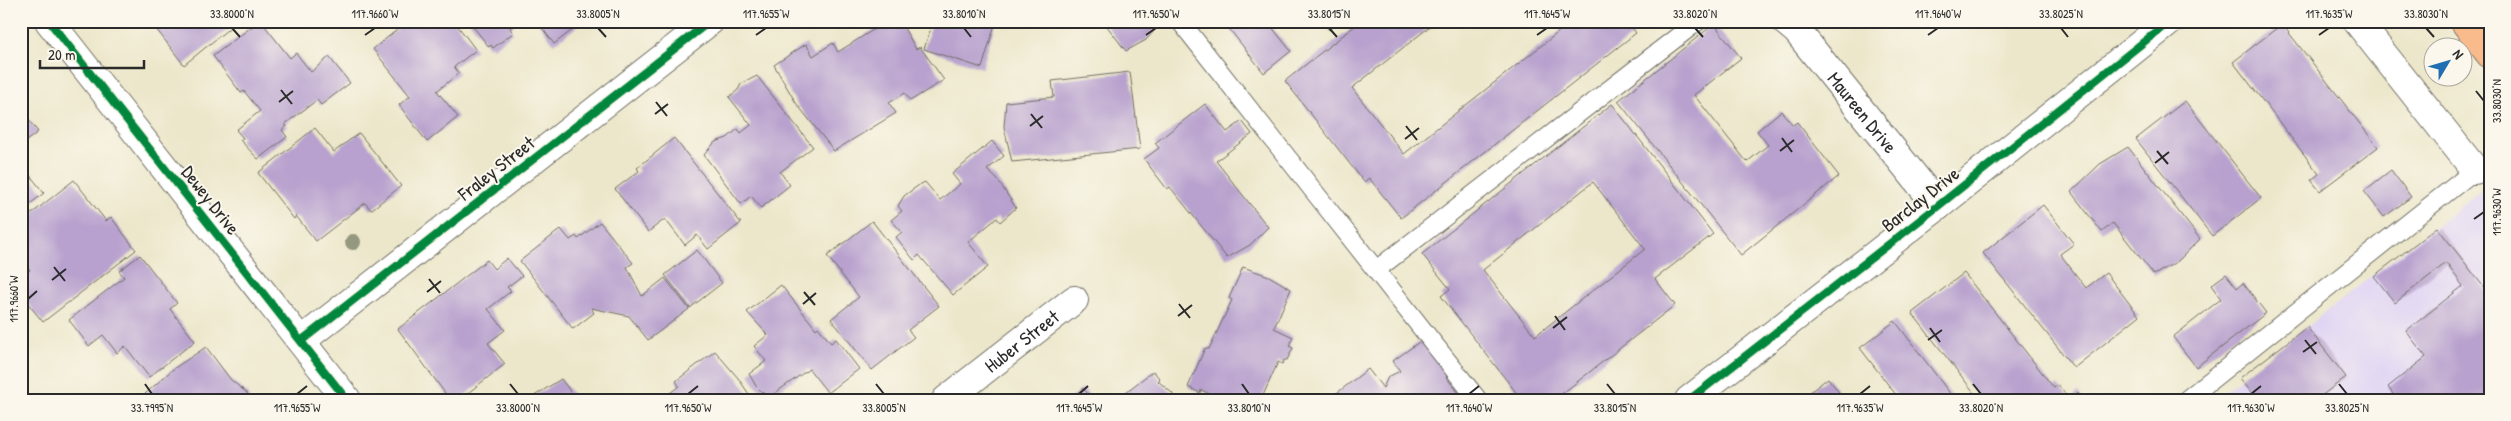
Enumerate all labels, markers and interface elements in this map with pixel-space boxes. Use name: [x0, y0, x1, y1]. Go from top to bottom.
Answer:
text: 33.8000°N: [210, 5, 254, 22]
text: 117.9660°W: [352, 5, 399, 22]
text: 33.8005°N: [576, 5, 620, 22]
text: 117.9655°W: [743, 5, 790, 22]
text: 33.8010°N: [943, 5, 985, 22]
text: 117.9650°W: [1132, 5, 1180, 22]
text: 33.8015°N: [1308, 5, 1350, 22]
text: 117.9645°W: [1524, 5, 1571, 22]
text: 33.8020°N: [1673, 5, 1717, 22]
text: 117.9640°W: [1915, 5, 1962, 22]
text: 33.8025°N: [2039, 5, 2083, 22]
text: 117.9635°W: [2305, 5, 2353, 22]
text: 33.8030°N: [2404, 5, 2448, 22]
scale bar: [40, 38, 144, 70]
north arrow: [2424, 38, 2474, 88]
text: 20 m: [48, 44, 75, 65]
text: N: [2449, 45, 2469, 63]
street label: Maureen Drive: [1822, 66, 1904, 159]
text: 33.8030°N: [2488, 79, 2505, 123]
street label: Fraley Street: [451, 129, 540, 207]
street label: Dewey Drive: [176, 160, 246, 240]
street label: Barclay Drive: [1876, 160, 1965, 238]
text: 117.9630°W: [2488, 188, 2505, 236]
text: 117.9660°W: [5, 275, 22, 322]
street label: Huber Street: [979, 303, 1065, 378]
text: 33.7995°N: [131, 399, 173, 416]
text: 117.9655°W: [274, 399, 321, 416]
text: 33.8000°N: [496, 399, 540, 416]
text: 117.9650°W: [664, 399, 712, 416]
text: 33.8005°N: [862, 399, 906, 416]
text: 117.9645°W: [1056, 399, 1103, 416]
text: 33.8010°N: [1228, 399, 1270, 416]
text: 117.9640°W: [1446, 399, 1493, 416]
text: 33.8015°N: [1594, 399, 1636, 416]
text: 117.9635°W: [1836, 399, 1884, 416]
text: 33.8020°N: [1959, 399, 2003, 416]
text: 117.9630°W: [2227, 399, 2275, 416]
text: 33.8025°N: [2325, 399, 2369, 416]

